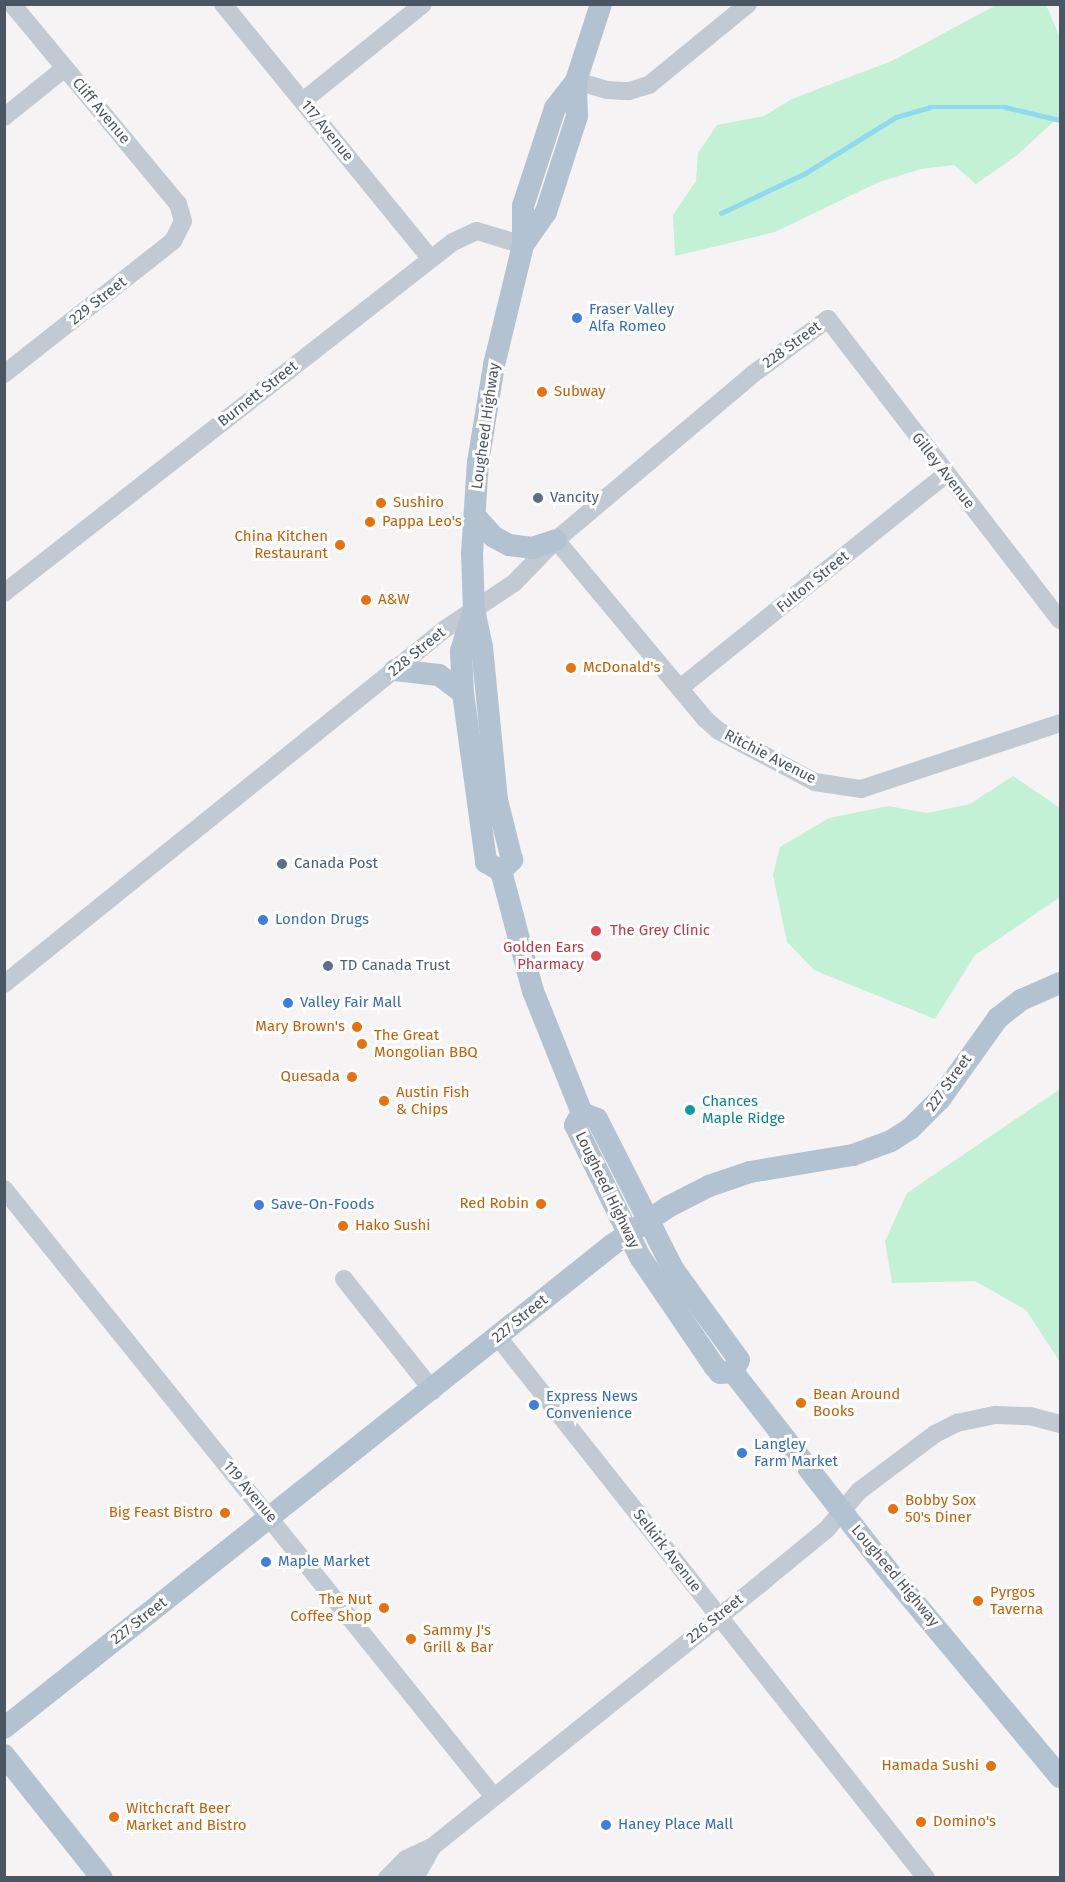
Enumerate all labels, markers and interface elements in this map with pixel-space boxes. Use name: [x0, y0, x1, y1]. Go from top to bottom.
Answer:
street label: Cliff Avenue: [68, 74, 134, 148]
street label: 117 Avenue: [297, 97, 357, 165]
street label: 229 Street: [66, 273, 130, 329]
place label: Fraser Valley Alfa Romeo: [589, 300, 674, 335]
marker: Fraser Valley Alfa Romeo: [570, 311, 584, 325]
street label: 228 Street: [759, 318, 825, 372]
street label: Burnett Street: [215, 357, 301, 431]
street label: Lougheed Highway: [468, 362, 504, 490]
place label: Subway: [554, 383, 606, 401]
marker: Subway: [535, 385, 549, 399]
street label: Gilley Avenue: [908, 429, 978, 513]
place label: Vancity: [550, 489, 599, 507]
marker: Vancity: [531, 491, 545, 505]
place label: Sushiro: [393, 494, 444, 512]
marker: Sushiro: [374, 496, 388, 510]
place label: Pappa Leo's: [382, 513, 462, 531]
marker: Pappa Leo's: [363, 515, 377, 529]
place label: China Kitchen Restaurant: [235, 527, 328, 562]
marker: China Kitchen Restaurant: [333, 538, 347, 552]
street label: Fulton Street: [773, 548, 853, 616]
place label: A&W: [378, 591, 410, 609]
marker: A&W: [359, 593, 373, 607]
street label: 228 Street: [385, 624, 449, 680]
place label: McDonald's: [583, 659, 660, 677]
marker: McDonald's: [564, 661, 578, 675]
street label: Ritchie Avenue: [721, 726, 819, 788]
place label: Canada Post: [294, 855, 378, 873]
marker: Canada Post: [275, 857, 289, 871]
place label: London Drugs: [275, 911, 369, 929]
marker: London Drugs: [256, 913, 270, 927]
marker: The Grey Clinic: [587, 922, 605, 940]
place label: The Grey Clinic: [610, 922, 710, 940]
place label: Golden Ears Pharmacy: [503, 938, 584, 973]
marker: Golden Ears Pharmacy: [589, 949, 603, 963]
place label: TD Canada Trust: [340, 957, 450, 975]
marker: TD Canada Trust: [321, 959, 335, 973]
place label: Valley Fair Mall: [300, 994, 401, 1012]
marker: Valley Fair Mall: [281, 996, 295, 1010]
place label: Mary Brown's: [255, 1018, 345, 1036]
marker: Mary Brown's: [350, 1020, 364, 1034]
place label: The Great Mongolian BBQ: [374, 1026, 478, 1061]
marker: The Great Mongolian BBQ: [355, 1037, 369, 1051]
street label: 227 Street: [922, 1051, 976, 1115]
place label: Quesada: [281, 1068, 340, 1086]
marker: Quesada: [345, 1070, 359, 1084]
place label: Austin Fish & Chips: [396, 1083, 470, 1118]
place label: Chances Maple Ridge: [702, 1092, 785, 1127]
marker: Austin Fish & Chips: [377, 1094, 391, 1108]
marker: Chances Maple Ridge: [683, 1103, 697, 1117]
street label: Lougheed Highway: [571, 1129, 643, 1251]
place label: Red Robin: [459, 1195, 529, 1213]
place label: Save-On-Foods: [271, 1196, 374, 1214]
marker: Red Robin: [534, 1197, 548, 1211]
marker: Save-On-Foods: [252, 1198, 266, 1212]
place label: Hako Sushi: [355, 1217, 431, 1235]
marker: Hako Sushi: [336, 1219, 350, 1233]
street label: 227 Street: [489, 1291, 551, 1347]
place label: Bean Around Books: [813, 1385, 900, 1420]
place label: Express News Convenience: [546, 1387, 638, 1422]
marker: Bean Around Books: [794, 1396, 808, 1410]
marker: Express News Convenience: [527, 1398, 541, 1412]
place label: Langley Farm Market: [754, 1435, 838, 1470]
marker: Langley Farm Market: [735, 1446, 749, 1460]
street label: 119 Avenue: [219, 1458, 281, 1526]
place label: Bobby Sox 50's Diner: [905, 1491, 976, 1526]
marker: Bobby Sox 50's Diner: [886, 1502, 900, 1516]
place label: Big Feast Bistro: [109, 1504, 213, 1522]
marker: Big Feast Bistro: [218, 1506, 232, 1520]
street label: Selkirk Avenue: [629, 1506, 705, 1596]
street label: Lougheed Highway: [847, 1521, 943, 1631]
place label: Maple Market: [278, 1553, 370, 1571]
marker: Maple Market: [259, 1555, 273, 1569]
place label: Pyrgos Taverna: [990, 1583, 1043, 1618]
place label: The Nut Coffee Shop: [290, 1590, 372, 1625]
street label: 226 Street: [683, 1591, 747, 1647]
street label: 227 Street: [107, 1594, 171, 1648]
marker: Pyrgos Taverna: [971, 1594, 985, 1608]
marker: The Nut Coffee Shop: [377, 1601, 391, 1615]
place label: Sammy J's Grill & Bar: [423, 1621, 493, 1656]
marker: Sammy J's Grill & Bar: [404, 1632, 418, 1646]
place label: Hamada Sushi: [882, 1757, 979, 1775]
marker: Hamada Sushi: [984, 1759, 998, 1773]
place label: Witchcraft Beer Market and Bistro: [126, 1799, 246, 1834]
marker: Witchcraft Beer Market and Bistro: [107, 1810, 121, 1824]
place label: Domino's: [933, 1813, 996, 1831]
marker: Domino's: [914, 1815, 928, 1829]
place label: Haney Place Mall: [618, 1816, 733, 1834]
marker: Haney Place Mall: [599, 1818, 613, 1832]

